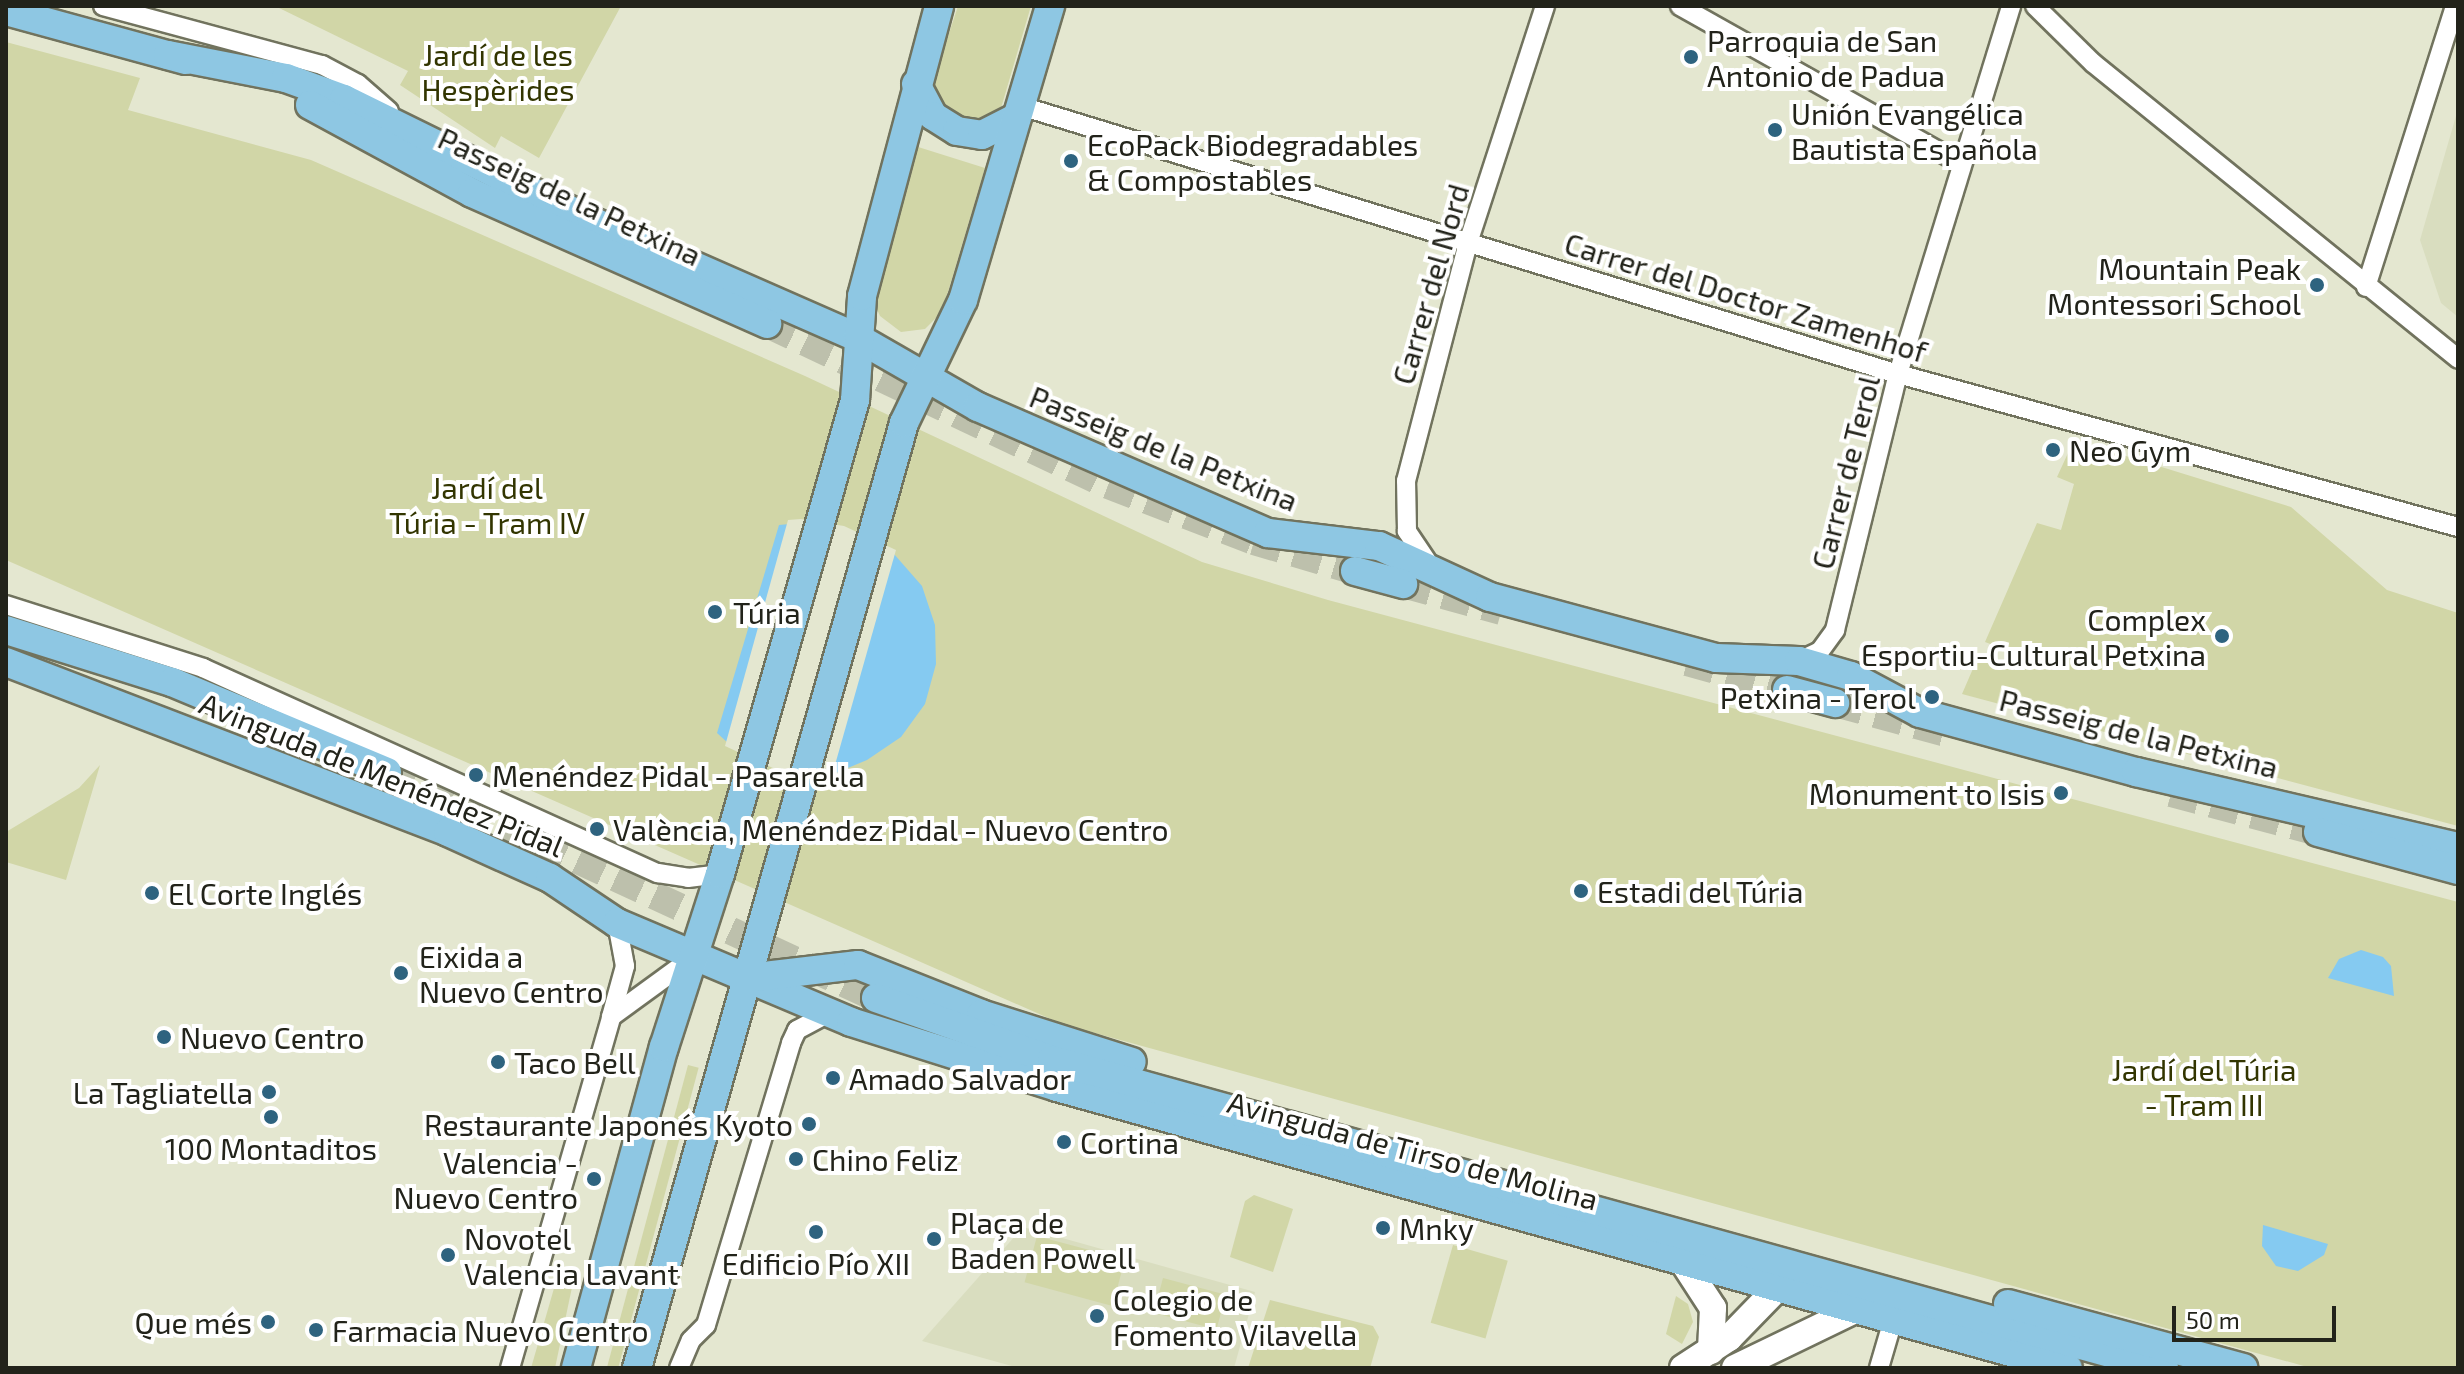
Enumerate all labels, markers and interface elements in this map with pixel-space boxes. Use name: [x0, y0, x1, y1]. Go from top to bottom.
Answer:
place label: Parroquia de San Antonio de Padua: [1707, 22, 1945, 92]
park label: Jardí de les Hespèrides: [422, 36, 574, 106]
marker: Parroquia de San Antonio de Padua: [1682, 48, 1700, 66]
place label: Unión Evangélica Bautista Española: [1791, 95, 2038, 166]
street label: Passeig de la Petxina: [433, 119, 707, 273]
marker: Unión Evangélica Bautista Española: [1766, 121, 1784, 139]
place label: EcoPack Biodegradables & Compostables: [1087, 126, 1419, 196]
marker: EcoPack Biodegradables & Compostables: [1062, 152, 1080, 170]
street label: Carrer del Nord: [1384, 179, 1476, 389]
street label: Carrer del Doctor Zamenhof: [1560, 224, 1932, 370]
place label: Mountain Peak Montessori School: [2047, 250, 2301, 320]
marker: Mountain Peak Montessori School: [2308, 276, 2326, 294]
street label: Carrer de Terol: [1803, 371, 1887, 573]
street label: Passeig de la Petxina: [1025, 378, 1303, 518]
place label: Neo Gym: [2069, 432, 2191, 468]
marker: Neo Gym: [2044, 441, 2062, 459]
park label: Jardí del Túria - Tram IV: [389, 469, 585, 540]
place label: Túria: [733, 594, 801, 630]
marker: Túria: [704, 601, 726, 623]
place label: Complex Esportiu-Cultural Petxina: [1860, 601, 2206, 672]
marker: Complex Esportiu-Cultural Petxina: [2213, 627, 2231, 645]
place label: Petxina - Terol: [1719, 679, 1916, 715]
street label: Passeig de la Petxina: [1996, 681, 2282, 785]
street label: Avinguda de Menéndez Pidal: [195, 684, 569, 864]
marker: Petxina - Terol: [1923, 688, 1941, 706]
place label: Menéndez Pidal - Pasarel·la: [492, 757, 865, 793]
marker: Menéndez Pidal - Pasarel·la: [467, 766, 485, 784]
place label: Monument to Isis: [1808, 775, 2045, 811]
marker: Monument to Isis: [2052, 784, 2070, 802]
place label: València, Menéndez Pidal - Nuevo Centro: [613, 811, 1169, 847]
marker: València, Menéndez Pidal - Nuevo Centro: [588, 820, 606, 838]
place label: Estadi del Túria: [1597, 873, 1805, 909]
place label: El Corte Inglés: [168, 875, 363, 911]
marker: Estadi del Túria: [1572, 882, 1590, 900]
marker: El Corte Inglés: [143, 884, 161, 902]
place label: Eixida a Nuevo Centro: [419, 938, 603, 1008]
marker: Eixida a Nuevo Centro: [390, 962, 412, 984]
place label: Nuevo Centro: [180, 1019, 364, 1055]
marker: Nuevo Centro: [155, 1028, 173, 1046]
place label: Taco Bell: [514, 1044, 636, 1080]
park label: Jardí del Túria - Tram III: [2111, 1051, 2297, 1122]
marker: Taco Bell: [489, 1053, 507, 1071]
place label: Amado Salvador: [849, 1060, 1071, 1096]
marker: Amado Salvador: [824, 1069, 842, 1087]
place label: La Tagliatella: [72, 1074, 253, 1110]
marker: La Tagliatella: [260, 1083, 278, 1101]
street label: Avinguda de Tirso de Molina: [1224, 1083, 1602, 1217]
place label: Restaurante Japonés Kyoto: [423, 1106, 793, 1142]
marker: 100 Montaditos: [262, 1108, 280, 1126]
marker: Restaurante Japonés Kyoto: [800, 1115, 818, 1133]
place label: Cortina: [1080, 1124, 1179, 1160]
place label: 100 Montaditos: [165, 1130, 377, 1166]
marker: Cortina: [1055, 1133, 1073, 1151]
place label: Chino Feliz: [812, 1141, 959, 1177]
place label: Valencia - Nuevo Centro: [394, 1144, 578, 1214]
marker: Chino Feliz: [787, 1150, 805, 1168]
marker: Valencia - Nuevo Centro: [585, 1170, 603, 1188]
place label: Plaça de Baden Powell: [950, 1204, 1136, 1274]
place label: Mnky: [1399, 1210, 1474, 1246]
marker: Mnky: [1374, 1219, 1392, 1237]
place label: Novotel Valencia Lavant: [464, 1220, 679, 1290]
marker: Edificio Pío XII: [807, 1223, 825, 1241]
marker: Plaça de Baden Powell: [925, 1230, 943, 1248]
place label: Edificio Pío XII: [722, 1245, 910, 1281]
marker: Novotel Valencia Lavant: [439, 1246, 457, 1264]
place label: Colegio de Fomento Vilavella: [1113, 1281, 1358, 1352]
scale bar: [2176, 1290, 2340, 1340]
place label: Que més: [134, 1304, 252, 1340]
text: 50 m: [2186, 1305, 2240, 1334]
marker: Colegio de Fomento Vilavella: [1088, 1307, 1106, 1325]
place label: Farmacia Nuevo Centro: [332, 1312, 648, 1348]
marker: Que més: [259, 1313, 277, 1331]
marker: Farmacia Nuevo Centro: [307, 1321, 325, 1339]

